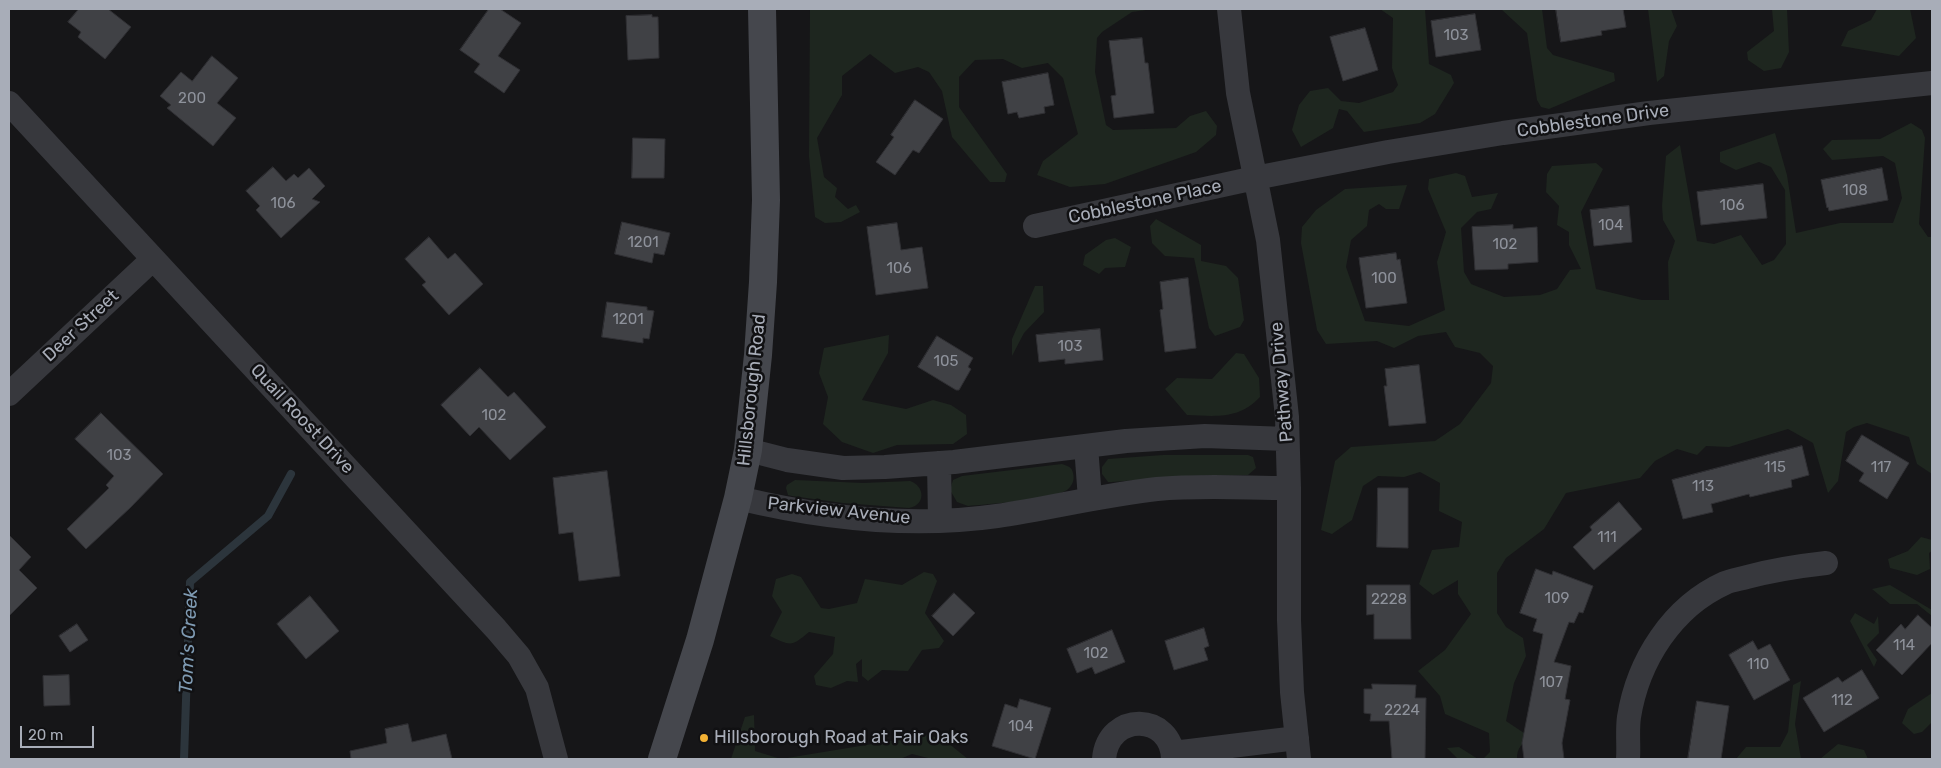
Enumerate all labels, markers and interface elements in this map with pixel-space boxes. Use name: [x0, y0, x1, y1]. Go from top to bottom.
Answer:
house number: 103: [1444, 27, 1468, 45]
house number: 200: [178, 90, 206, 108]
street label: Cobblestone Drive: [1516, 100, 1670, 142]
street label: Cobblestone Place: [1066, 175, 1224, 229]
house number: 108: [1842, 182, 1868, 200]
house number: 106: [271, 195, 295, 213]
house number: 106: [1720, 197, 1744, 215]
house number: 104: [1598, 217, 1624, 235]
house number: 1201: [627, 234, 659, 252]
house number: 102: [1493, 236, 1517, 254]
house number: 106: [887, 260, 911, 278]
house number: 100: [1371, 270, 1397, 288]
street label: Deer Street: [39, 285, 123, 367]
house number: 1201: [612, 311, 644, 329]
street label: Hillsborough Road: [733, 313, 771, 467]
street label: Pathway Drive: [1266, 321, 1298, 443]
house number: 103: [1058, 338, 1082, 356]
house number: 105: [934, 353, 958, 371]
street label: Quail Roost Drive: [246, 360, 358, 478]
house number: 102: [482, 407, 506, 425]
house number: 103: [107, 447, 131, 465]
house number: 115: [1764, 459, 1786, 477]
house number: 117: [1871, 459, 1891, 477]
house number: 113: [1692, 478, 1714, 496]
street label: Parkview Avenue: [767, 493, 911, 529]
house number: 111: [1597, 529, 1617, 547]
water label: Tom's Creek: [175, 588, 203, 694]
house number: 109: [1545, 590, 1569, 608]
house number: 2228: [1371, 591, 1407, 609]
house number: 114: [1893, 637, 1915, 655]
house number: 102: [1084, 645, 1108, 663]
house number: 110: [1747, 656, 1769, 674]
house number: 107: [1539, 674, 1563, 692]
house number: 112: [1831, 692, 1853, 710]
house number: 2224: [1384, 702, 1420, 720]
scale bar: [22, 716, 96, 748]
house number: 104: [1008, 718, 1034, 736]
text: 20 m: [28, 726, 63, 744]
place label: Hillsborough Road at Fair Oaks: [714, 727, 968, 749]
marker: Hillsborough Road at Fair Oaks: [698, 732, 710, 744]

